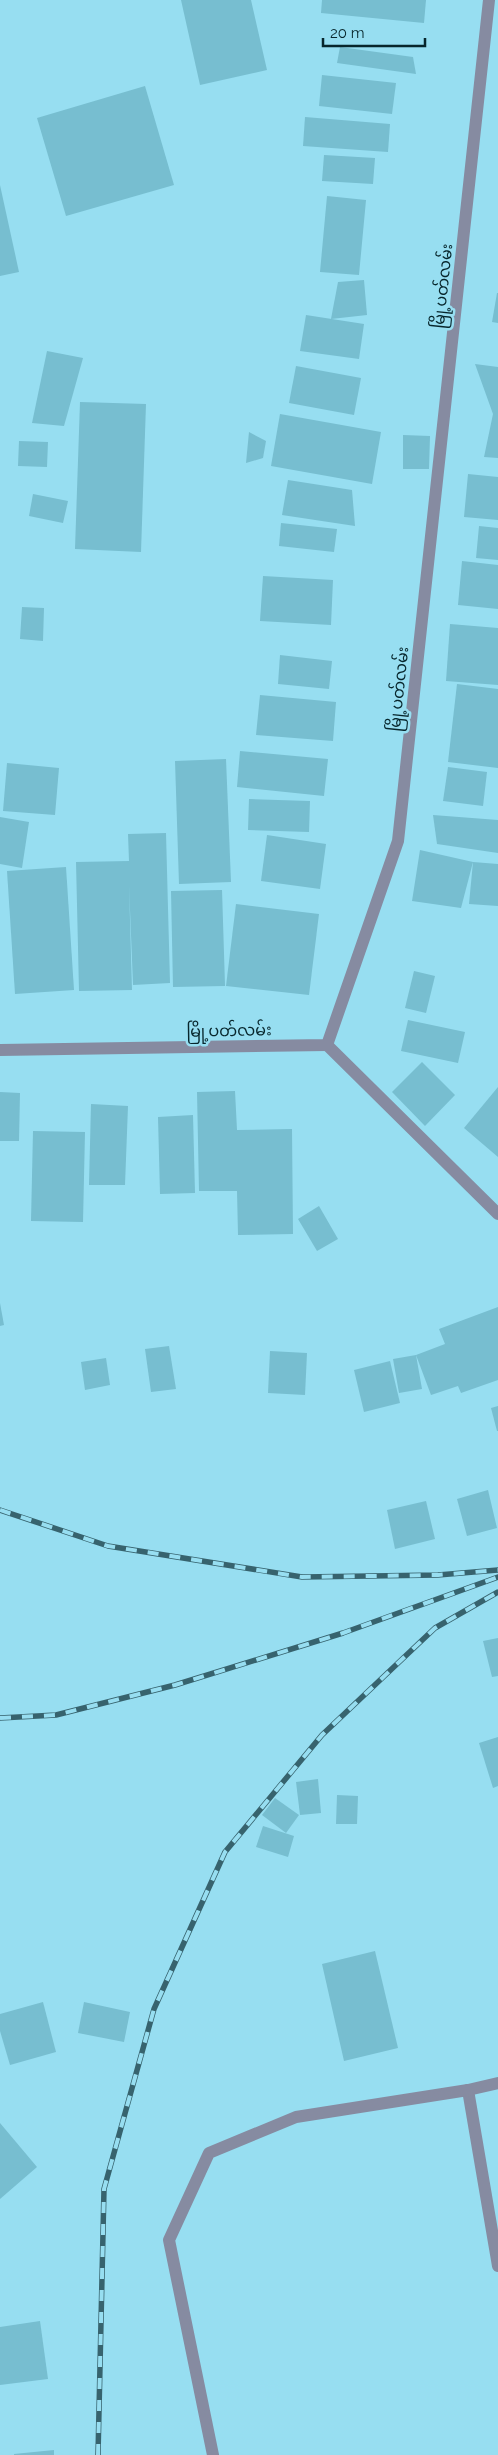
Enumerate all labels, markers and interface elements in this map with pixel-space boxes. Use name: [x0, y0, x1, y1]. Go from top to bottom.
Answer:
scale bar: [323, 15, 426, 47]
text: 20 m: [330, 24, 365, 42]
street label: မြို့ပတ်လမ်း: [427, 243, 460, 330]
street label: မြို့ပတ်လမ်း: [383, 646, 416, 733]
street label: မြို့ပတ်လမ်း: [186, 1018, 272, 1045]

